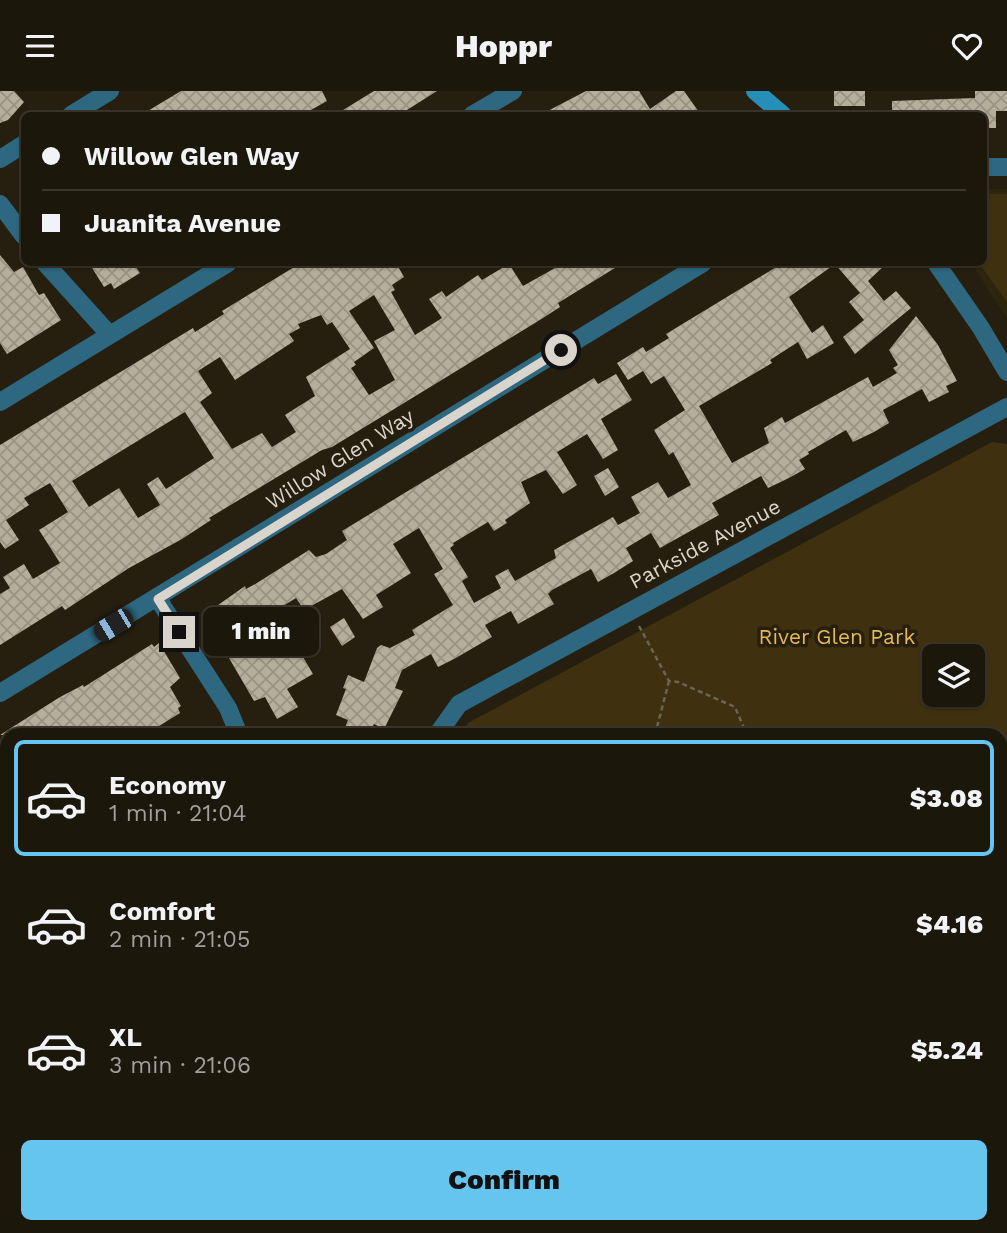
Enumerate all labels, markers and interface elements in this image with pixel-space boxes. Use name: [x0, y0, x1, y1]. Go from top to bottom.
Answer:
icon: menu: [21, 27, 59, 65]
text: Hoppr: [455, 27, 552, 65]
icon: heart: [948, 27, 986, 65]
text: Willow Glen Way: [84, 141, 299, 171]
text: Juanita Avenue: [84, 208, 281, 238]
route start: [545, 334, 577, 366]
street label: Willow Glen Way: [261, 403, 419, 514]
street label: Parkside Avenue: [625, 493, 785, 594]
car: [90, 605, 137, 645]
callout: 1 min: [204, 607, 319, 657]
route end: [163, 616, 195, 648]
text: 1 min: [231, 618, 291, 645]
park label: River Glen Park: [759, 624, 915, 649]
map controls: [922, 644, 985, 707]
button: layers: [922, 644, 985, 707]
icon: car: [25, 767, 88, 830]
text: Economy: [109, 770, 226, 800]
text: $3.08: [910, 783, 983, 813]
text: 1 min · 21:04: [109, 800, 247, 827]
icon: car: [25, 893, 88, 956]
text: Comfort: [109, 896, 215, 926]
text: $4.16: [916, 909, 983, 939]
text: 2 min · 21:05: [109, 926, 250, 953]
icon: car: [25, 1019, 88, 1082]
text: XL: [109, 1022, 142, 1052]
text: $5.24: [911, 1035, 983, 1065]
text: 3 min · 21:06: [109, 1052, 251, 1079]
button: Confirm: [21, 1140, 987, 1220]

